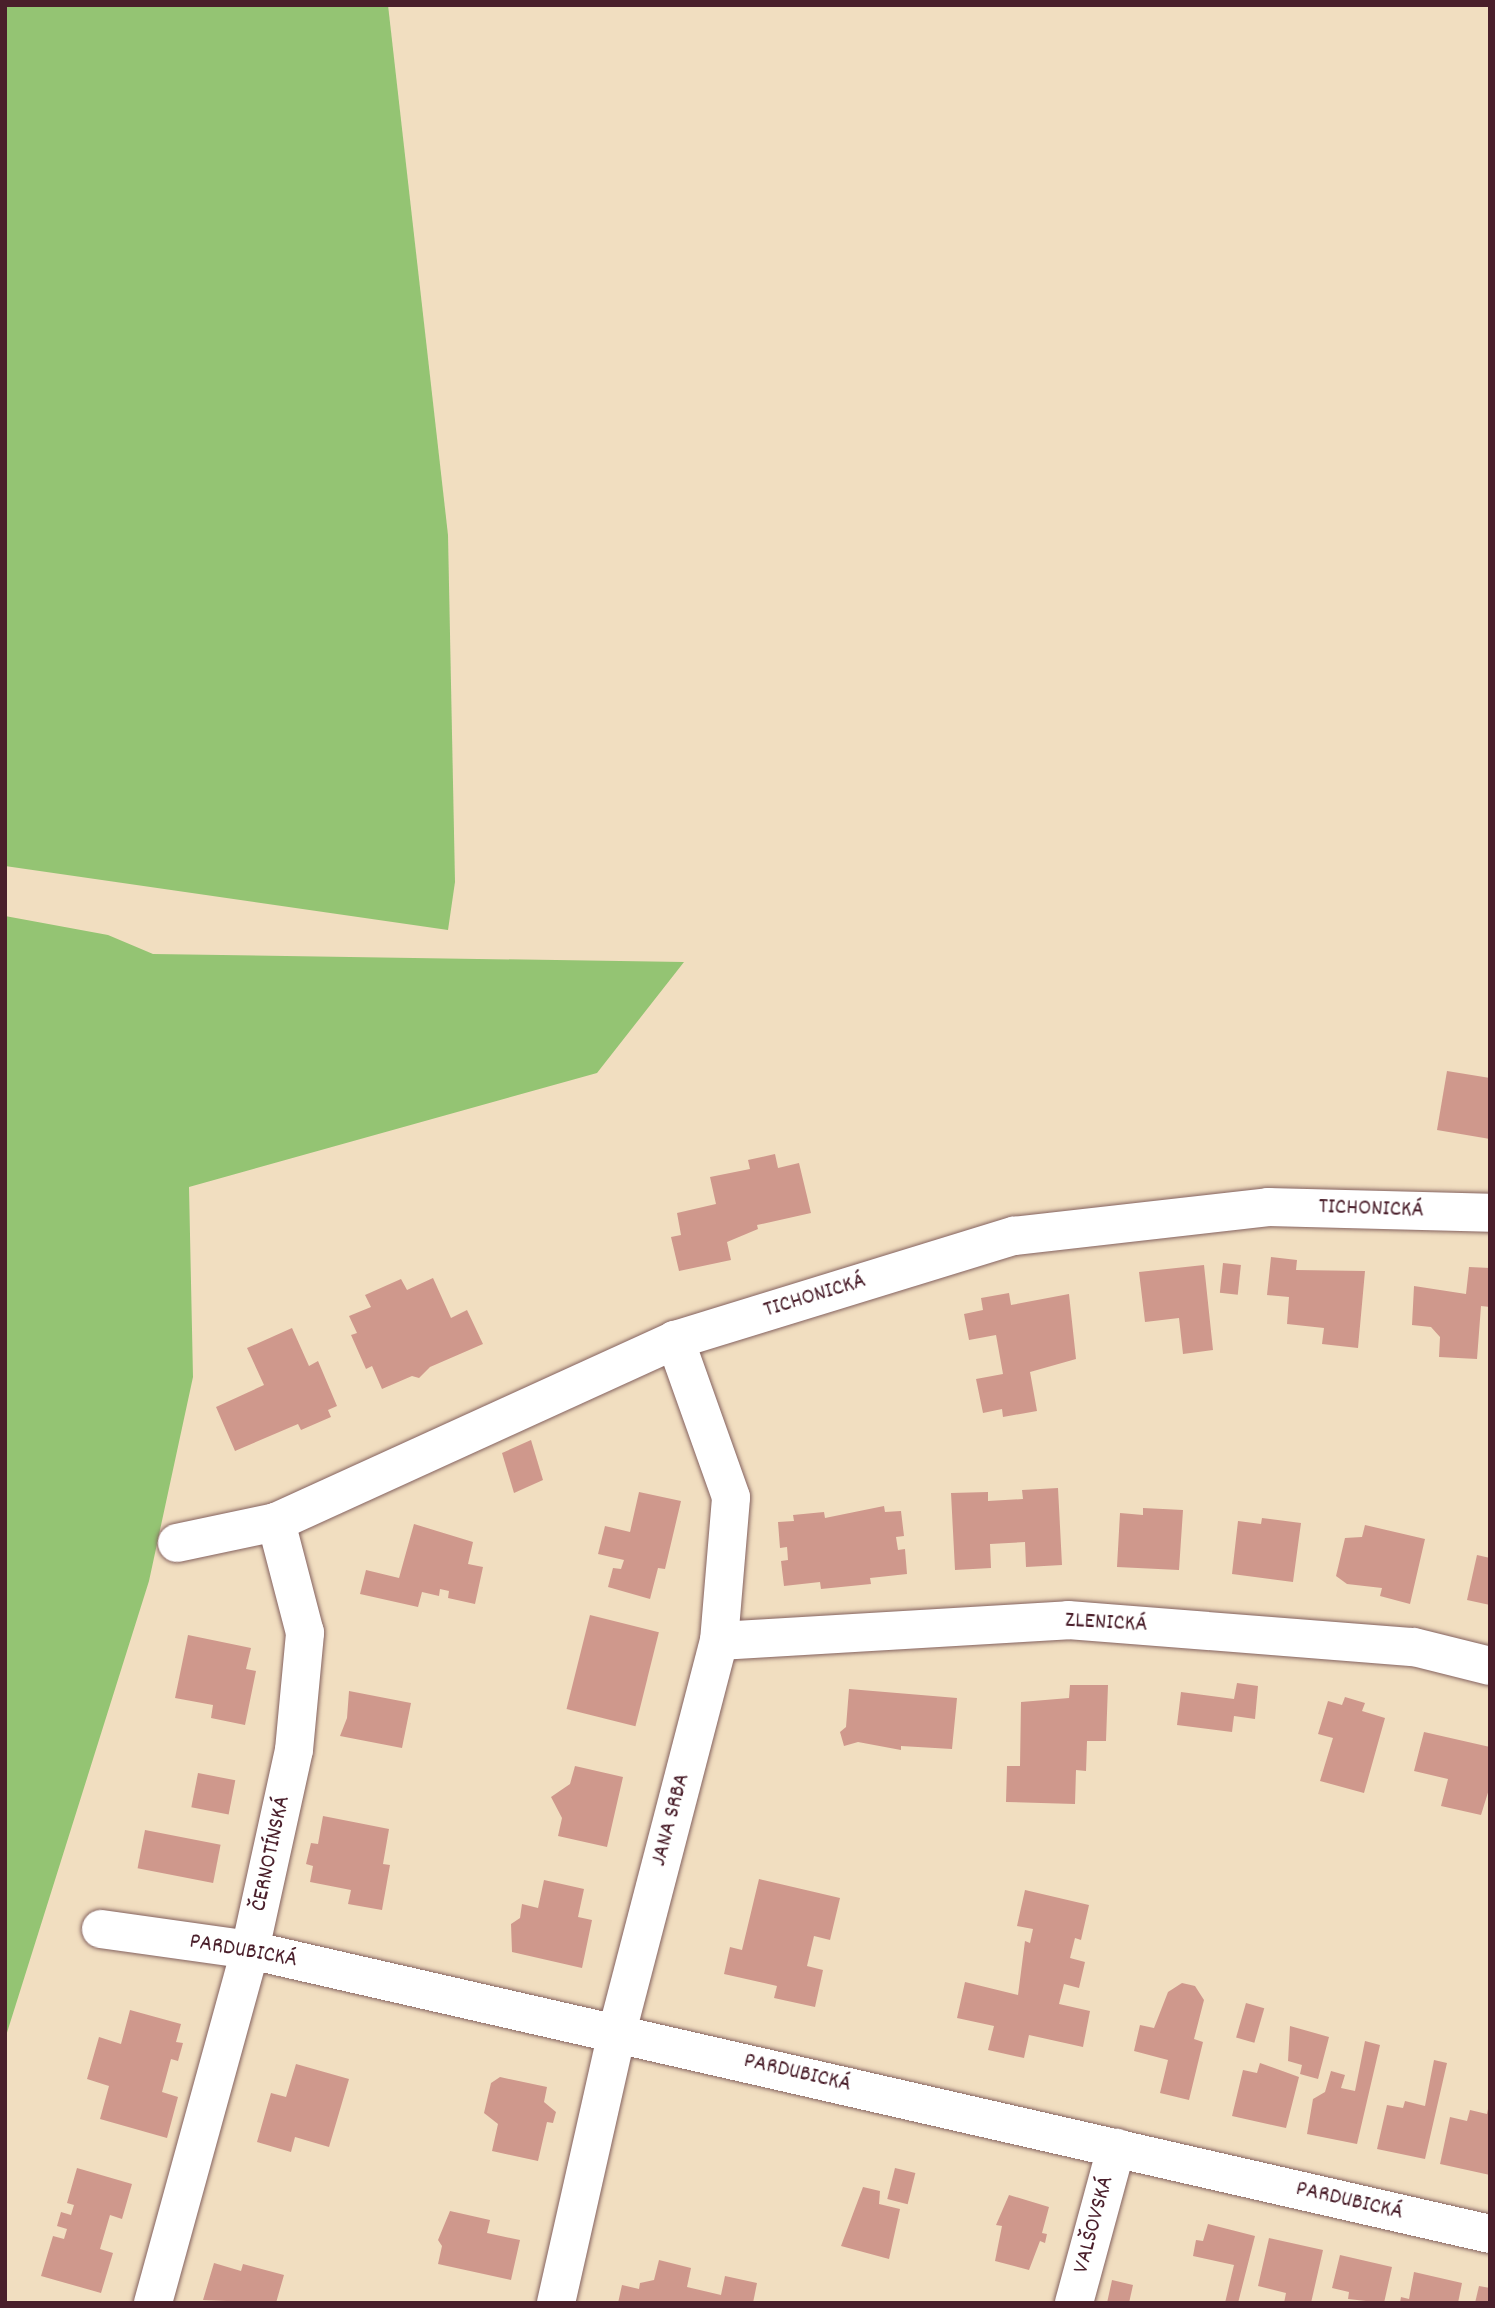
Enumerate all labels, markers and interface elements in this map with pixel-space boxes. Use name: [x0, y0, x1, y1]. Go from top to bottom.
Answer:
street label: TICHONICKÁ: [1318, 1194, 1424, 1226]
street label: TICHONICKÁ: [761, 1268, 869, 1326]
street label: ZLENICKÁ: [1064, 1608, 1148, 1640]
street label: JANA SRBA: [646, 1771, 698, 1869]
street label: ČERNOTÍNSKÁ: [246, 1794, 298, 1914]
street label: PARDUBICKÁ: [187, 1929, 299, 1975]
street label: PARDUBICKÁ: [741, 2048, 853, 2100]
street label: VALŠOVSKÁ: [1069, 2173, 1121, 2277]
street label: PARDUBICKÁ: [1293, 2176, 1405, 2228]

